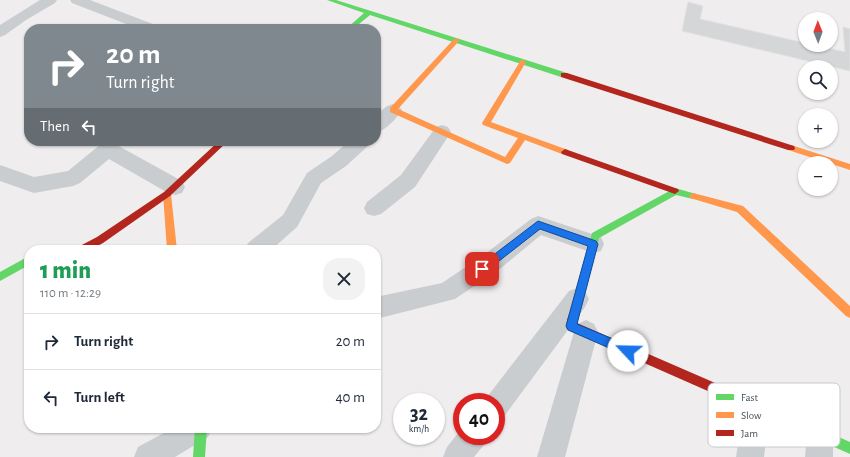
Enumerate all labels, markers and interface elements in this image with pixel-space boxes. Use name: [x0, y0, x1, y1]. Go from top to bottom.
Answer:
north arrow: [798, 12, 838, 52]
map controls: [798, 12, 838, 196]
icon: right: [40, 40, 92, 92]
text: 20 m: [106, 41, 161, 69]
button: search: [798, 60, 838, 100]
text: Turn right: [106, 74, 175, 92]
button: +: [798, 108, 838, 148]
icon: left: [78, 116, 100, 138]
text: Then: [40, 119, 70, 134]
button: −: [798, 156, 838, 196]
pin: [465, 252, 499, 286]
button: close: [323, 258, 365, 300]
icon: arrive: [471, 258, 493, 280]
text: 1 min: [40, 259, 91, 283]
text: 110 m · 12:29: [40, 287, 101, 300]
position arrow: [607, 330, 649, 372]
icon: right: [40, 331, 62, 353]
text: Turn right: [74, 334, 133, 349]
text: 20 m: [336, 334, 365, 349]
legend: [708, 383, 840, 447]
icon: left: [40, 387, 62, 409]
text: Turn left: [74, 390, 125, 405]
text: 40 m: [335, 390, 365, 405]
text: Fast: [741, 392, 759, 403]
speed limit sign: 40: [453, 393, 505, 445]
text: 32: [410, 404, 428, 424]
text: Slow: [741, 410, 762, 421]
text: km/h: [409, 424, 429, 434]
text: Jam: [741, 428, 758, 439]

